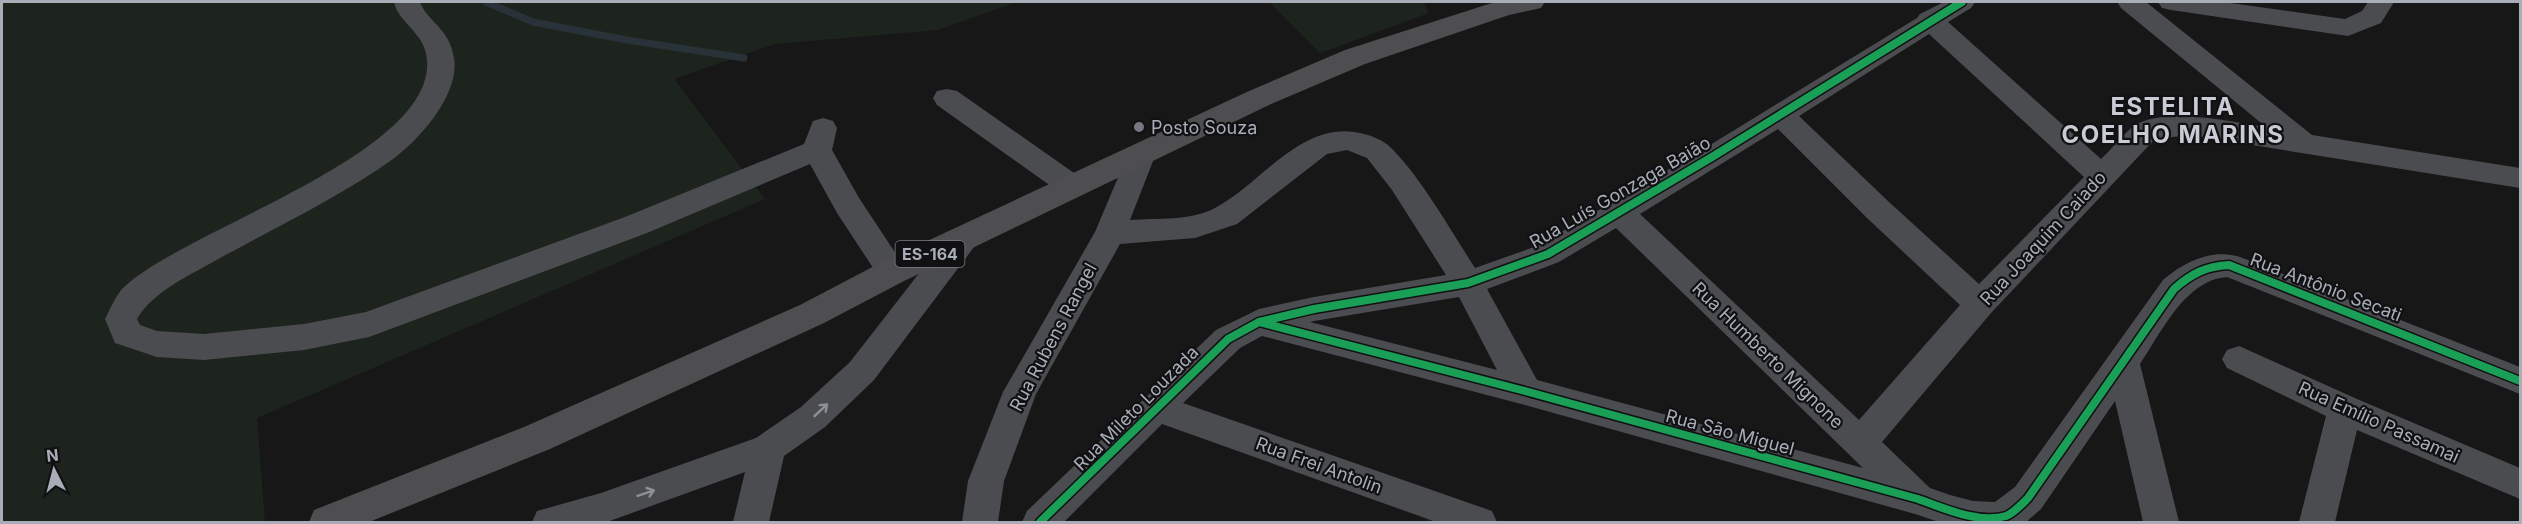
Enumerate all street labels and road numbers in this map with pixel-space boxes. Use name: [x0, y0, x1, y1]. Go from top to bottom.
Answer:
street label: Rua Luís Gonzaga Baião: [1526, 132, 1714, 252]
street label: Rua Joaquim Caiado: [1976, 167, 2110, 309]
road number: ES-164: [896, 241, 964, 267]
street label: Rua Antônio Secati: [2247, 248, 2405, 326]
street label: Rua Rubens Rangel: [1005, 259, 1101, 415]
street label: Rua Humberto Mignone: [1688, 277, 1848, 433]
street label: Rua Mileto Louzada: [1069, 341, 1203, 475]
street label: Rua Emílio Passamai: [2295, 377, 2463, 467]
street label: Rua São Miguel: [1663, 405, 1797, 459]
street label: Rua Frei Antolin: [1253, 432, 1385, 498]

